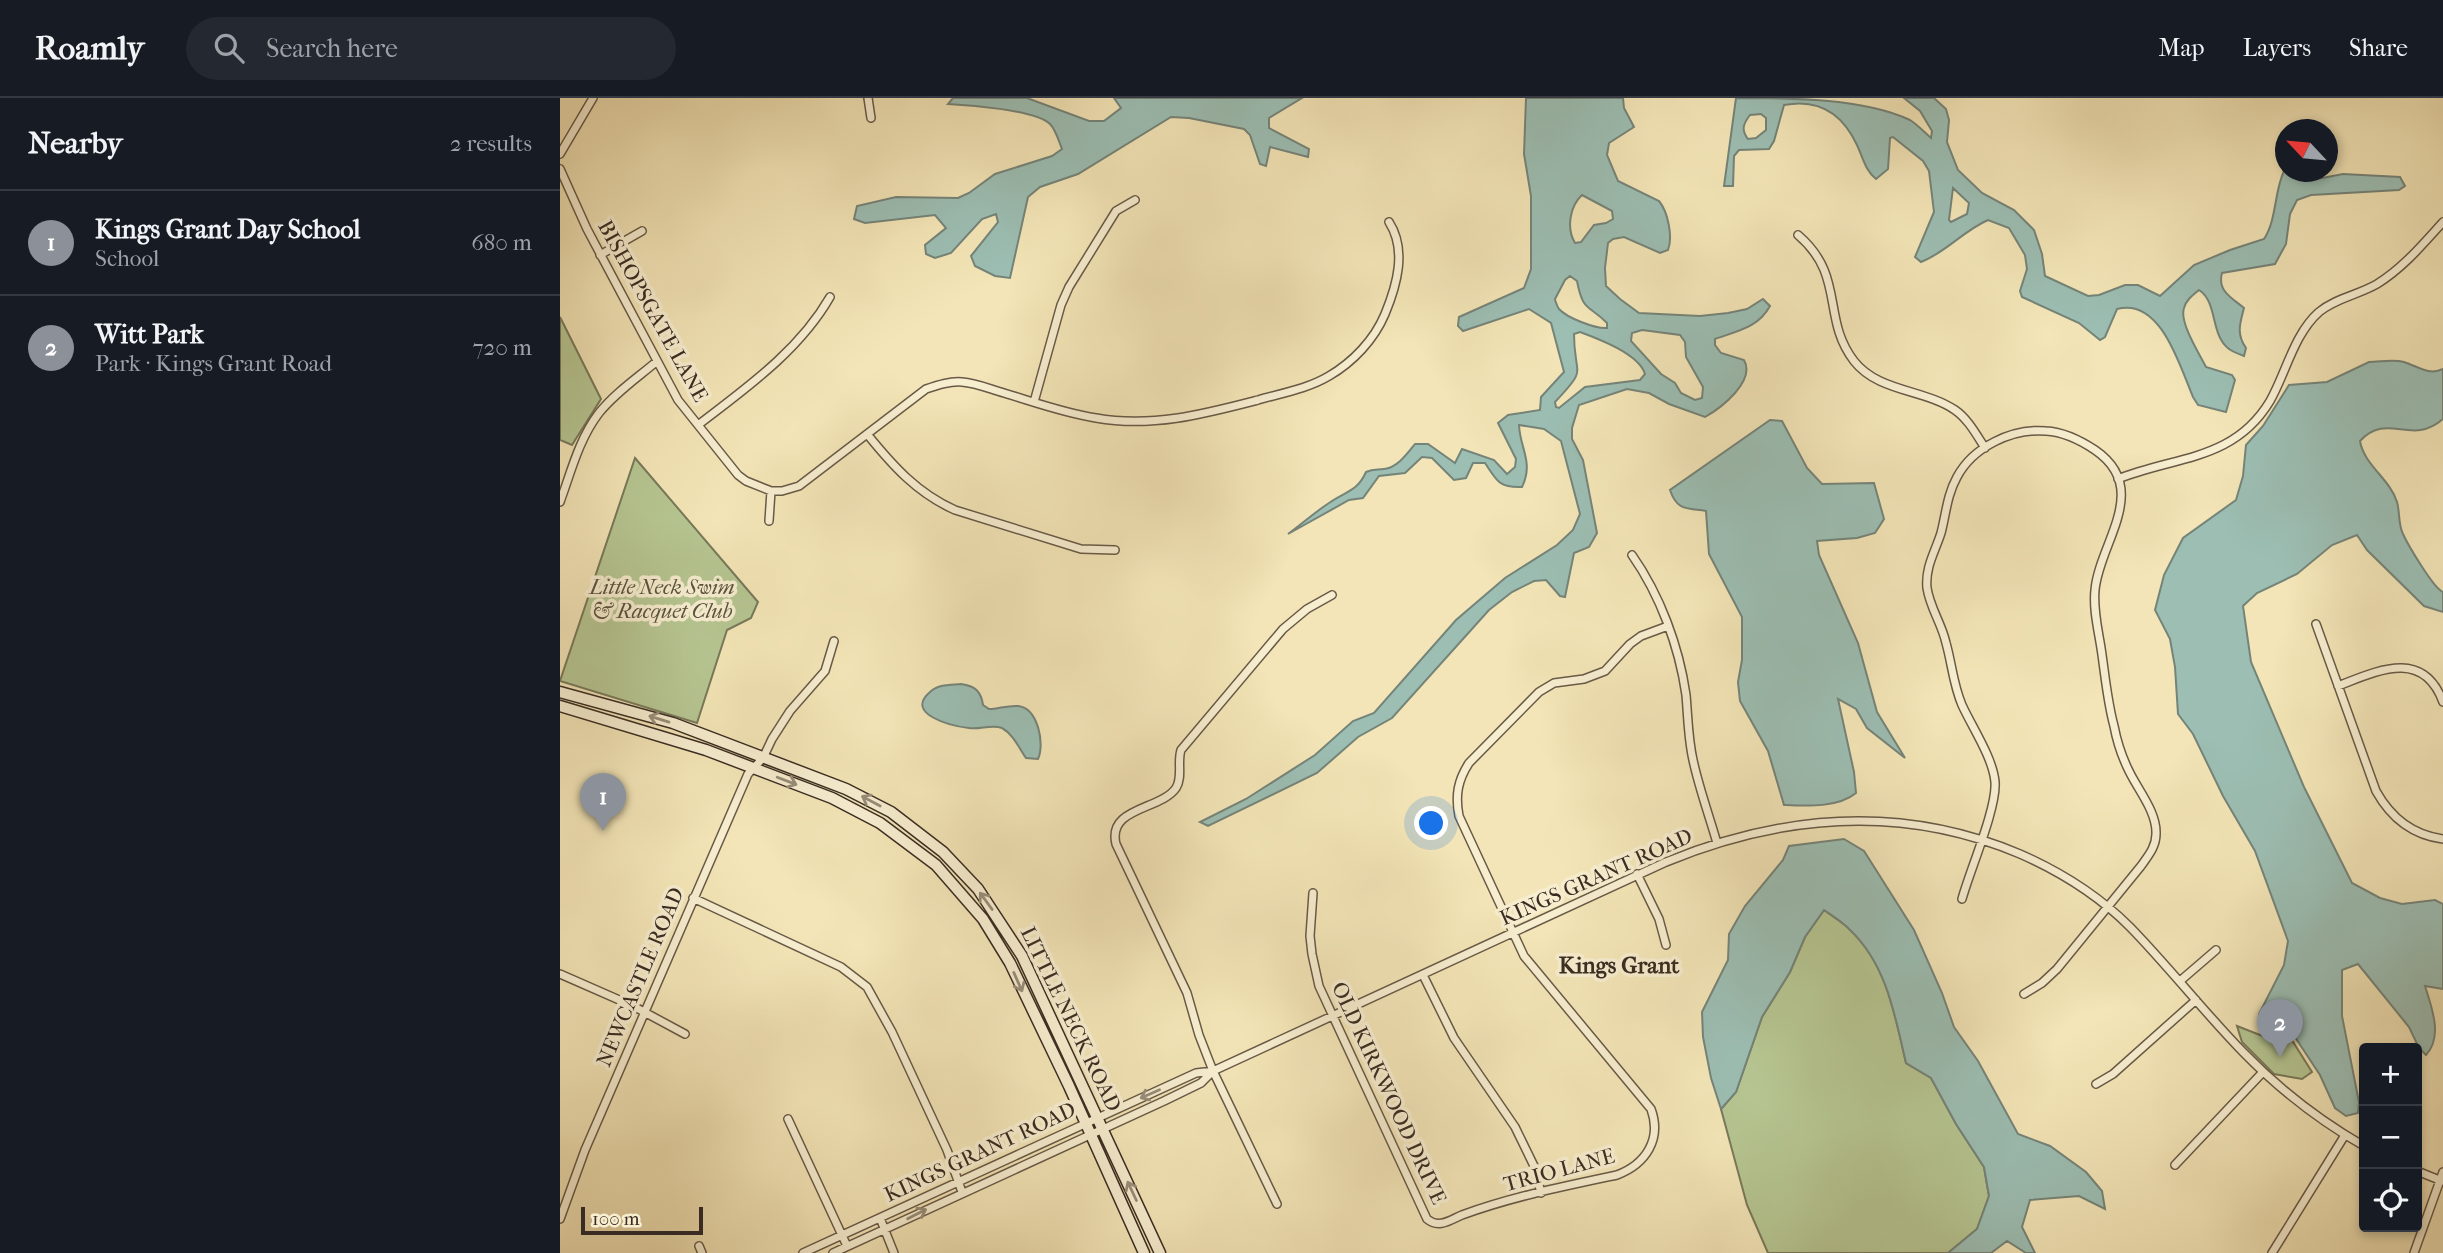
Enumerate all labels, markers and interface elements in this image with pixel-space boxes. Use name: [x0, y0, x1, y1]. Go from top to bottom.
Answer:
search box: [186, 17, 676, 80]
text: Roamly: [35, 29, 144, 68]
icon: search: [210, 29, 248, 67]
text: Search here: [266, 33, 398, 64]
text: Map: [2159, 34, 2205, 62]
text: Layers: [2243, 34, 2311, 62]
text: Share: [2349, 34, 2408, 62]
north arrow: [2275, 119, 2338, 182]
text: Nearby: [28, 126, 123, 161]
text: 2 results: [450, 130, 532, 157]
text: Kings Grant Day School: [95, 214, 360, 245]
street label: BISHOPSGATE LANE: [593, 216, 713, 406]
text: 1: [47, 229, 55, 256]
text: 680 m: [471, 229, 532, 256]
text: School: [95, 245, 159, 272]
text: Witt Park: [95, 319, 204, 350]
text: 2: [45, 334, 57, 361]
text: 720 m: [472, 334, 532, 361]
text: Park · Kings Grant Road: [95, 350, 332, 377]
park label: Little Neck Swim & Racquet Club: [587, 575, 735, 623]
one-way arrow: [649, 712, 671, 724]
pin: 1: [580, 773, 626, 831]
one-way arrow: [776, 776, 798, 789]
one-way arrow: [861, 794, 882, 807]
your location: [1414, 806, 1448, 840]
street label: KINGS GRANT ROAD: [1496, 824, 1696, 930]
street label: NEWCASTLE ROAD: [591, 884, 689, 1070]
one-way arrow: [979, 891, 994, 910]
street label: LITTLE NECK ROAD: [1016, 923, 1126, 1115]
district label: Kings Grant: [1559, 952, 1680, 979]
one-way arrow: [1012, 971, 1025, 992]
street label: OLD KIRKWOOD DRIVE: [1327, 978, 1451, 1208]
pin: 2: [2257, 999, 2303, 1057]
map controls: [2359, 1043, 2422, 1232]
button: +: [2359, 1043, 2422, 1106]
one-way arrow: [1139, 1088, 1161, 1101]
street label: KINGS GRANT ROAD: [881, 1097, 1079, 1207]
button: −: [2359, 1106, 2422, 1169]
street label: TRIO LANE: [1501, 1144, 1617, 1196]
button: locate: [2359, 1169, 2422, 1232]
one-way arrow: [1124, 1181, 1138, 1202]
scale bar: [581, 1204, 704, 1236]
one-way arrow: [906, 1206, 927, 1220]
text: 100 m: [592, 1208, 640, 1230]

